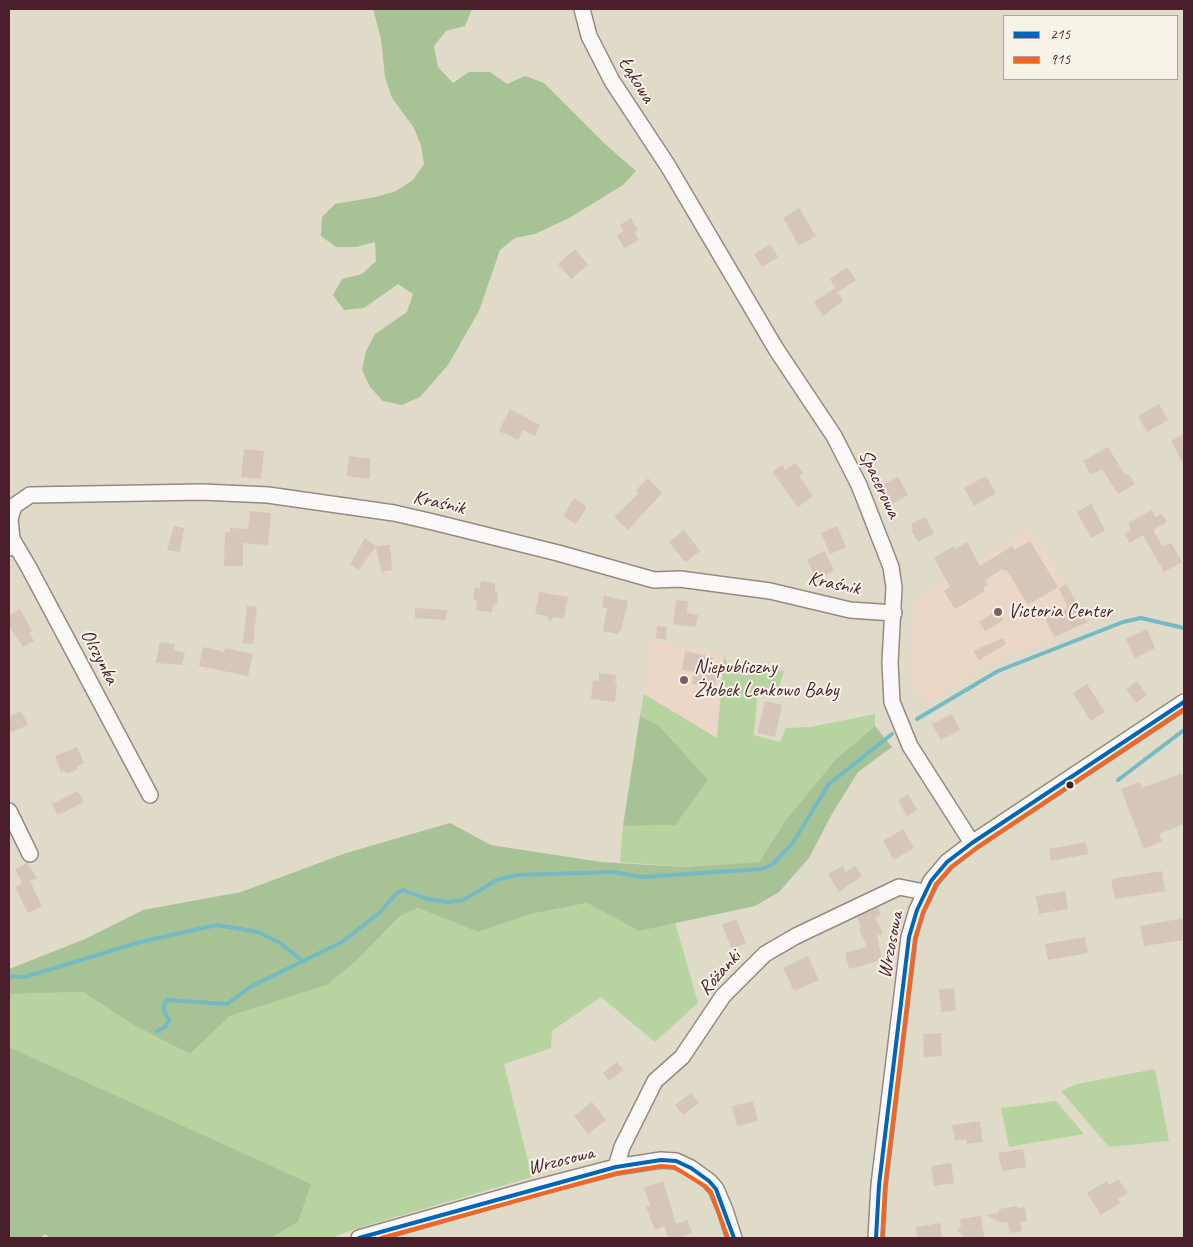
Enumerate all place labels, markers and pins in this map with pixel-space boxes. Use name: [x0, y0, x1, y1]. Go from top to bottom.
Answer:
place label: Victoria Center: [1008, 600, 1112, 624]
marker: Victoria Center: [992, 606, 1004, 618]
place label: Niepubliczny Żłobek Lenkowo Baby: [694, 656, 839, 703]
marker: Niepubliczny Żłobek Lenkowo Baby: [678, 674, 690, 686]
unlabelled marker: [1065, 780, 1075, 790]

